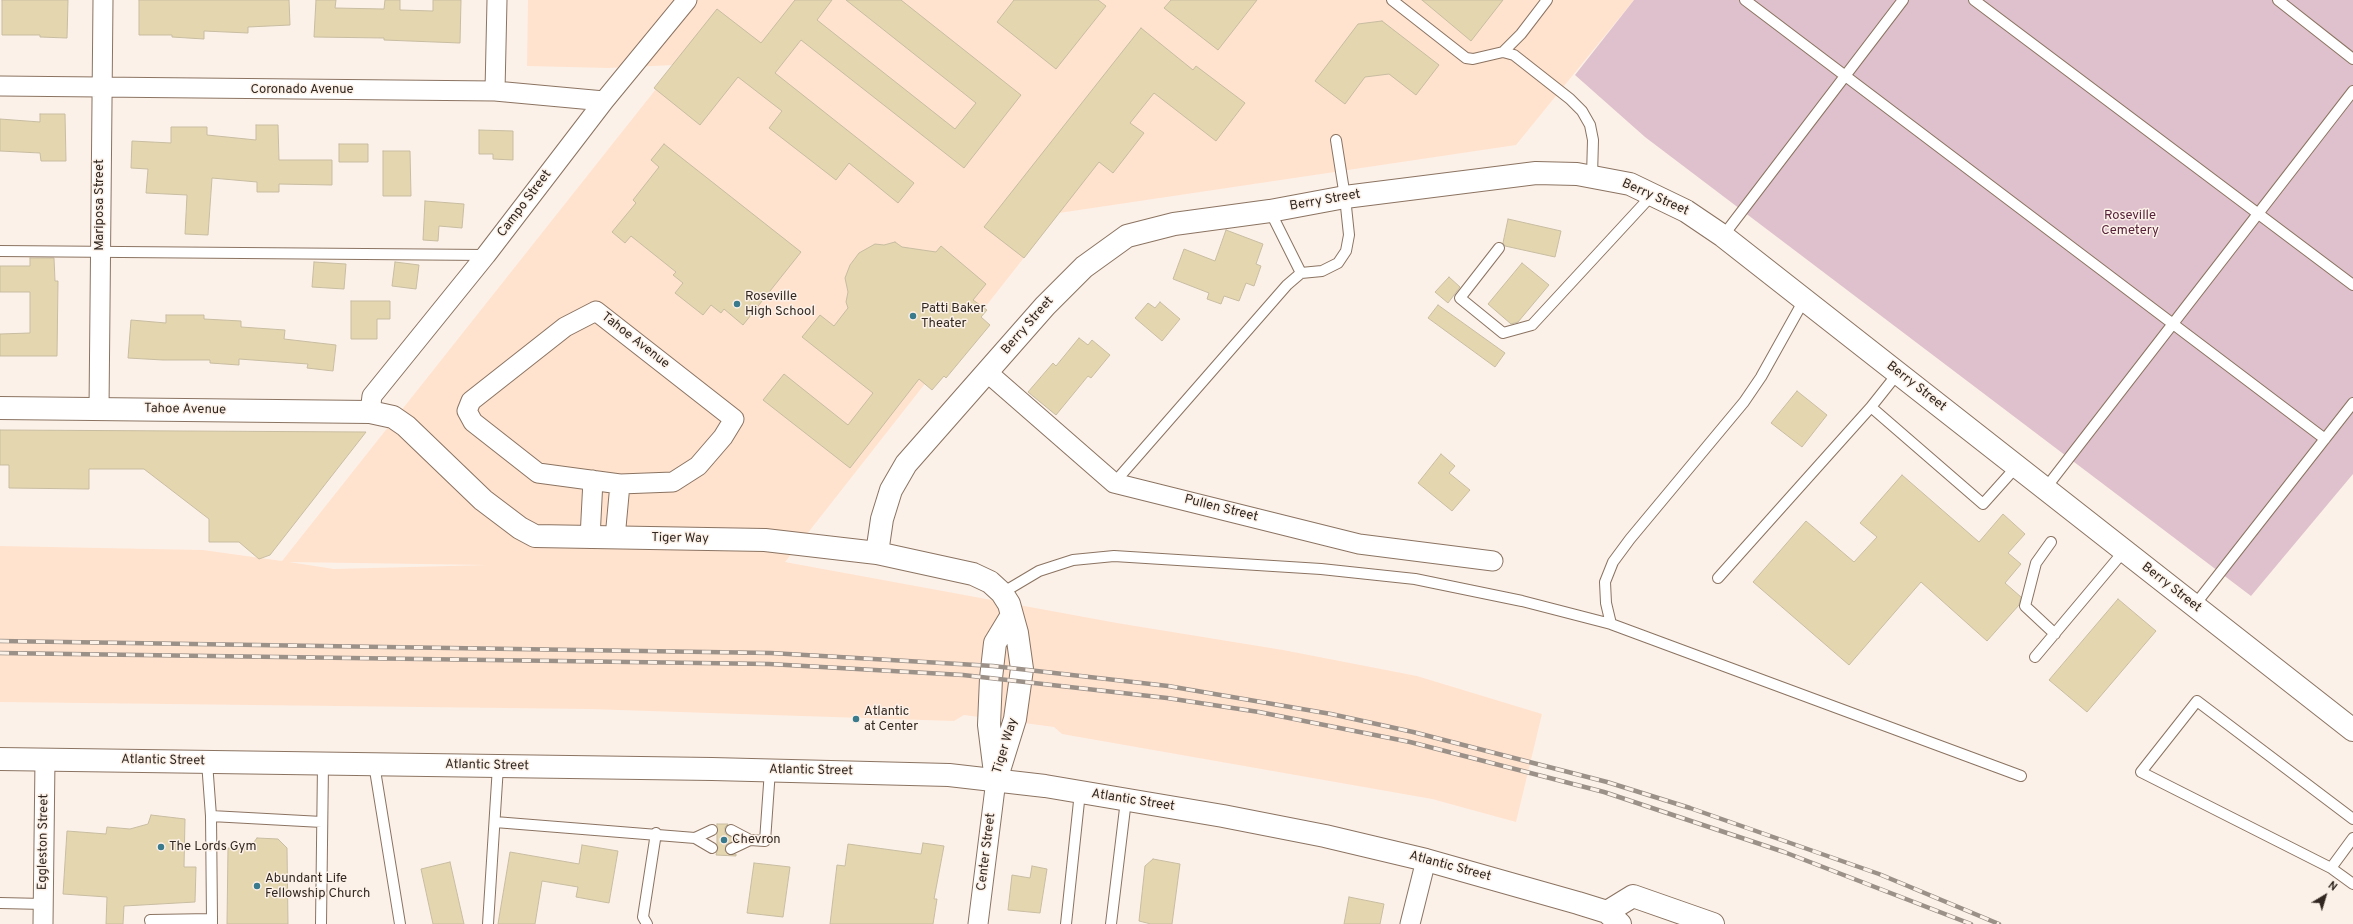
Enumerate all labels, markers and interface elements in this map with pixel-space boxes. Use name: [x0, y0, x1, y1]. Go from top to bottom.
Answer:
street label: Coronado Avenue: [250, 82, 354, 98]
street label: Mariposa Street: [92, 159, 108, 251]
street label: Campo Street: [495, 167, 555, 241]
street label: Berry Street: [1619, 176, 1691, 220]
street label: Berry Street: [1288, 187, 1362, 215]
park label: Roseville Cemetery: [2101, 208, 2159, 239]
place label: Roseville High School: [745, 289, 815, 320]
street label: Berry Street: [999, 294, 1057, 358]
marker: Roseville High School: [732, 299, 742, 309]
place label: Patti Baker Theater: [921, 301, 985, 332]
street label: Tahoe Avenue: [598, 310, 672, 372]
marker: Patti Baker Theater: [908, 311, 918, 321]
street label: Berry Street: [1883, 359, 1949, 415]
street label: Tahoe Avenue: [144, 401, 226, 419]
street label: Pullen Street: [1183, 492, 1259, 526]
street label: Tiger Way: [651, 531, 709, 547]
street label: Berry Street: [2138, 560, 2204, 616]
place label: Atlantic at Center: [864, 704, 918, 735]
marker: Atlantic at Center: [851, 714, 861, 724]
street label: Tiger Way: [990, 716, 1022, 776]
street label: Atlantic Street: [121, 752, 205, 770]
street label: Atlantic Street: [445, 757, 529, 775]
street label: Atlantic Street: [769, 762, 853, 780]
street label: Atlantic Street: [1090, 787, 1176, 815]
street label: Eggleston Street: [35, 794, 53, 890]
street label: Center Street: [974, 812, 1000, 892]
place label: Chevron: [732, 832, 781, 848]
marker: Chevron: [719, 835, 729, 845]
place label: The Lords Gym: [169, 839, 256, 855]
marker: The Lords Gym: [156, 842, 166, 852]
street label: Atlantic Street: [1407, 849, 1493, 885]
place label: Abundant Life Fellowship Church: [265, 871, 370, 902]
north arrow: [2305, 876, 2345, 916]
text: N: [2325, 879, 2340, 894]
marker: Abundant Life Fellowship Church: [252, 881, 262, 891]

